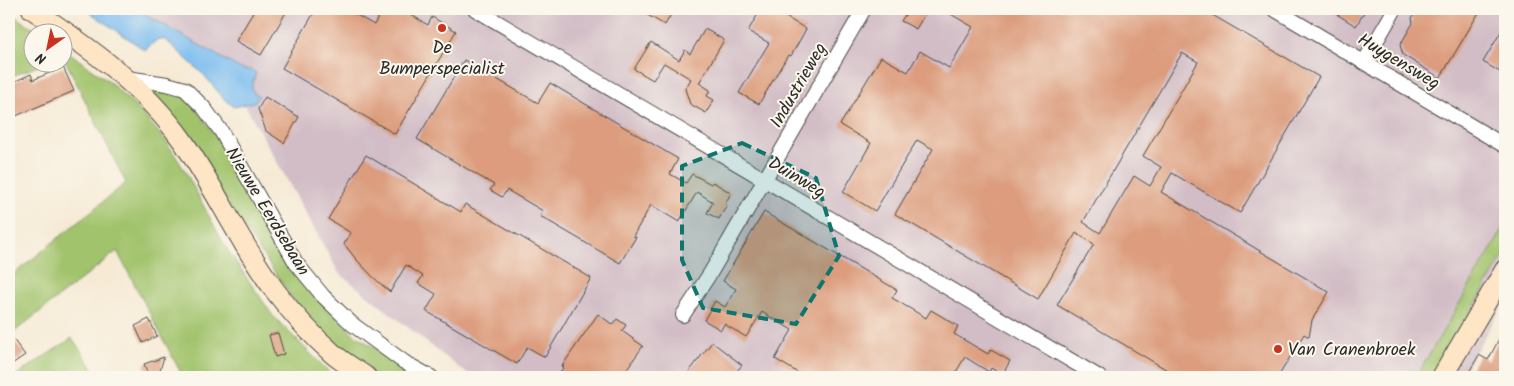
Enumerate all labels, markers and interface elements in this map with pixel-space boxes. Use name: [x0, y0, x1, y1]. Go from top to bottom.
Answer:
north arrow: [22, 22, 72, 72]
marker: De Bumperspecialist: [436, 22, 448, 34]
street label: Huygensweg: [1351, 26, 1445, 98]
place label: De Bumperspecialist: [379, 34, 506, 84]
street label: Industrieweg: [763, 38, 835, 134]
text: N: [32, 46, 51, 70]
street label: Nieuwe Eerdsebaan: [217, 142, 317, 282]
street label: Duinweg: [762, 150, 831, 207]
place label: Van Cranenbroek: [1288, 336, 1416, 365]
marker: Van Cranenbroek: [1272, 343, 1284, 355]

